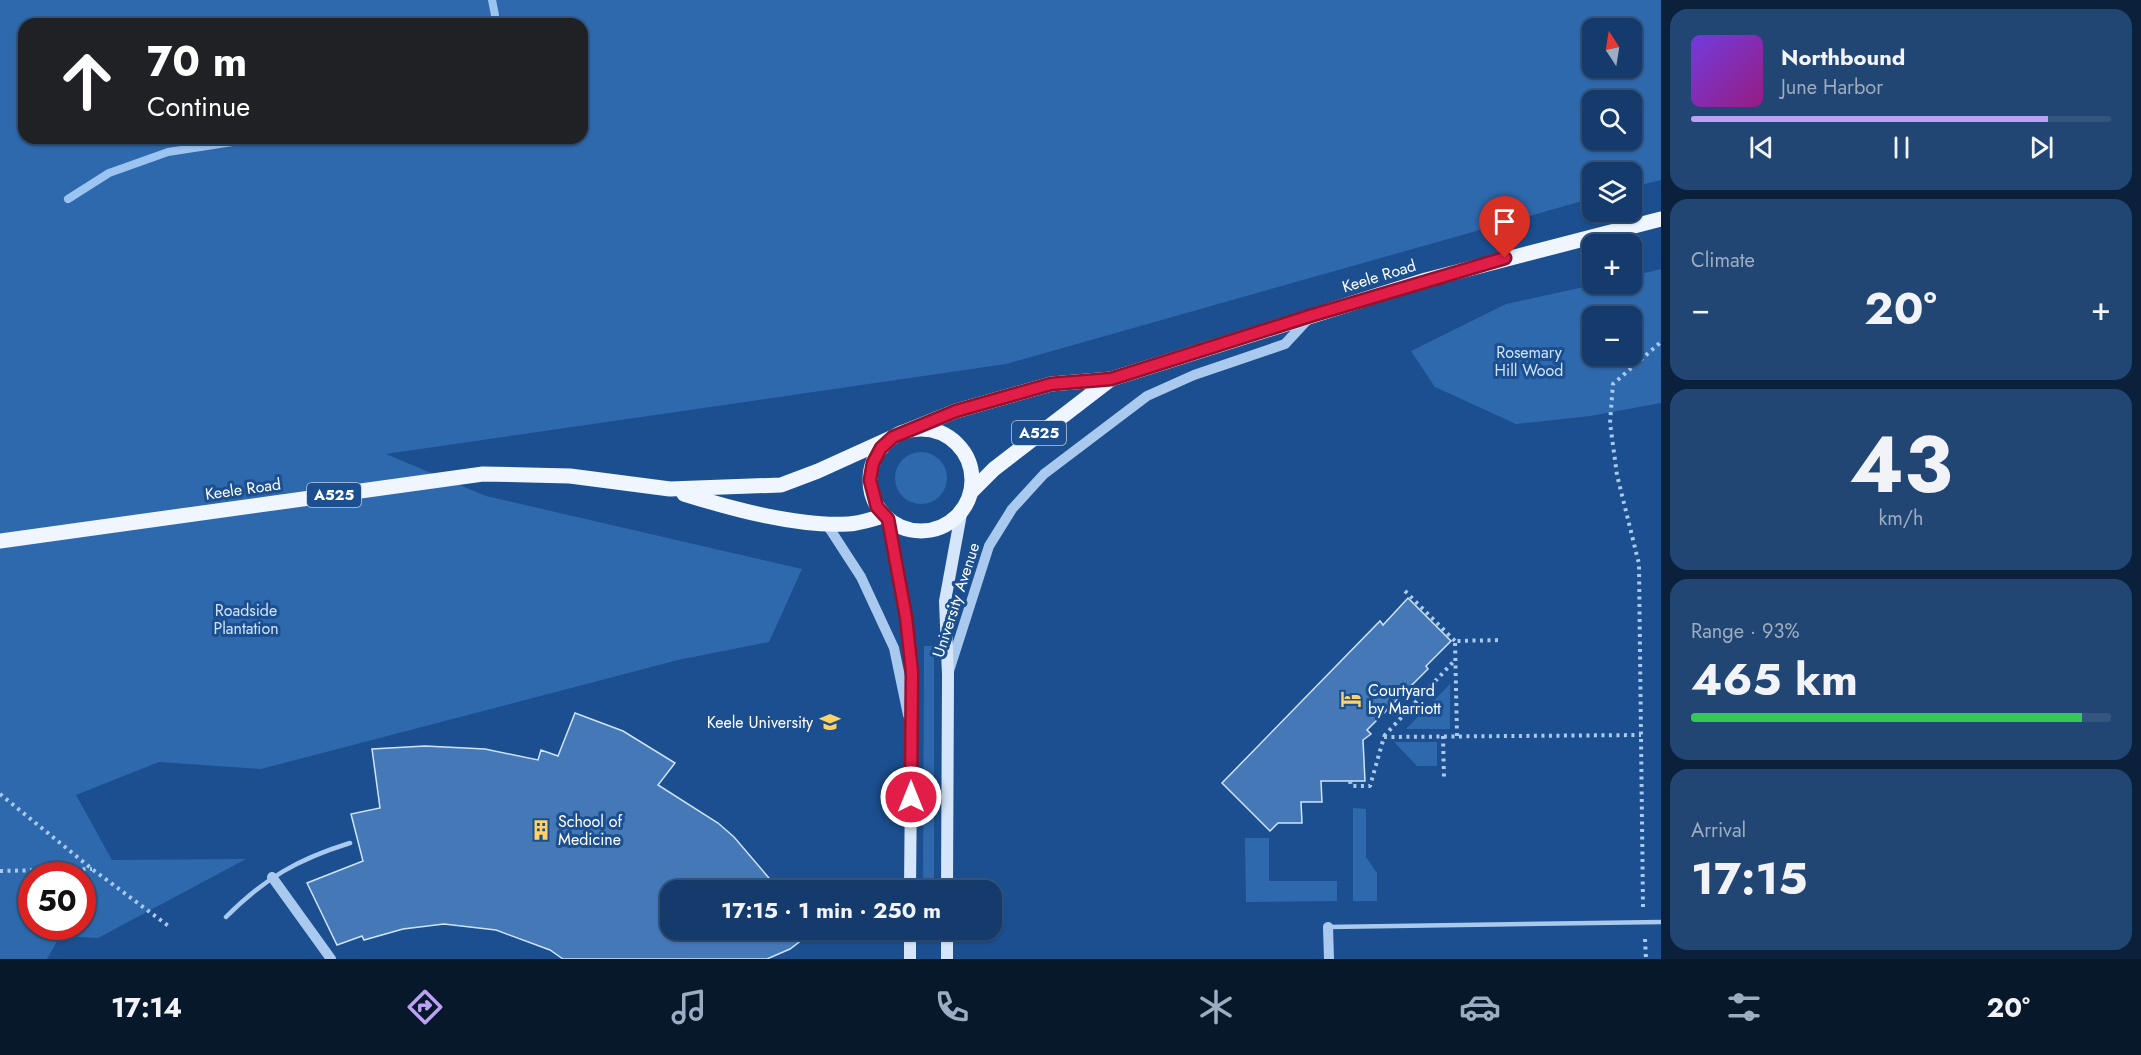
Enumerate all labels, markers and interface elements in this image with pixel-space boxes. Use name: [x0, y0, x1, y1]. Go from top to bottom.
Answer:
north arrow: [1582, 18, 1642, 78]
map controls: [1582, 18, 1642, 366]
text: 70 m: [147, 31, 247, 92]
text: Northbound: [1781, 41, 1905, 73]
icon: ahead: [48, 42, 126, 120]
text: June Harbor: [1781, 73, 1883, 102]
text: Continue: [147, 87, 250, 126]
button: search: [1582, 90, 1642, 150]
icon: previous: [1745, 131, 1778, 164]
icon: pause: [1885, 131, 1918, 164]
icon: next: [2025, 131, 2058, 164]
button: layers: [1582, 162, 1642, 222]
pin: [1479, 196, 1530, 258]
icon: arrive: [1488, 205, 1521, 238]
button: +: [1582, 234, 1642, 294]
text: Climate: [1691, 246, 1755, 275]
street label: Keele Road: [1339, 254, 1419, 298]
text: 20°: [1864, 276, 1937, 341]
text: −: [1691, 285, 1710, 332]
text: +: [2091, 285, 2111, 332]
button: −: [1582, 306, 1642, 366]
park label: Rosemary Hill Wood: [1495, 341, 1563, 382]
text: 43: [1850, 409, 1952, 521]
road number: A525: [1012, 421, 1066, 445]
street label: Keele Road: [204, 472, 282, 506]
road number: A525: [307, 483, 361, 507]
text: km/h: [1878, 504, 1924, 533]
street label: University Avenue: [927, 540, 985, 660]
park label: Roadside Plantation: [213, 599, 279, 640]
text: Range · 93%: [1691, 617, 1799, 646]
text: 465 km: [1691, 647, 1858, 712]
place label: Courtyard by Marriott: [1368, 679, 1441, 720]
hotel icon: Courtyard by Marriott: [1339, 687, 1363, 711]
school or university icon: Keele University: [818, 710, 842, 734]
place label: Keele University: [707, 711, 814, 734]
position arrow: [879, 765, 943, 829]
place label: School of Medicine: [558, 810, 623, 851]
text: Arrival: [1691, 816, 1746, 845]
building icon: School of Medicine: [529, 818, 553, 842]
text: 17:15: [1691, 846, 1807, 911]
speed limit sign: 50: [18, 862, 96, 940]
text: 17:15 · 1 min · 250 m: [721, 894, 941, 926]
icon: directions: [404, 986, 446, 1028]
icon: music: [668, 986, 710, 1028]
icon: phone: [931, 986, 973, 1028]
icon: climate: [1195, 986, 1237, 1028]
icon: car: [1459, 986, 1501, 1028]
icon: filters: [1723, 986, 1765, 1028]
text: 17:14: [111, 988, 182, 1027]
text: 20°: [1986, 988, 2030, 1027]

